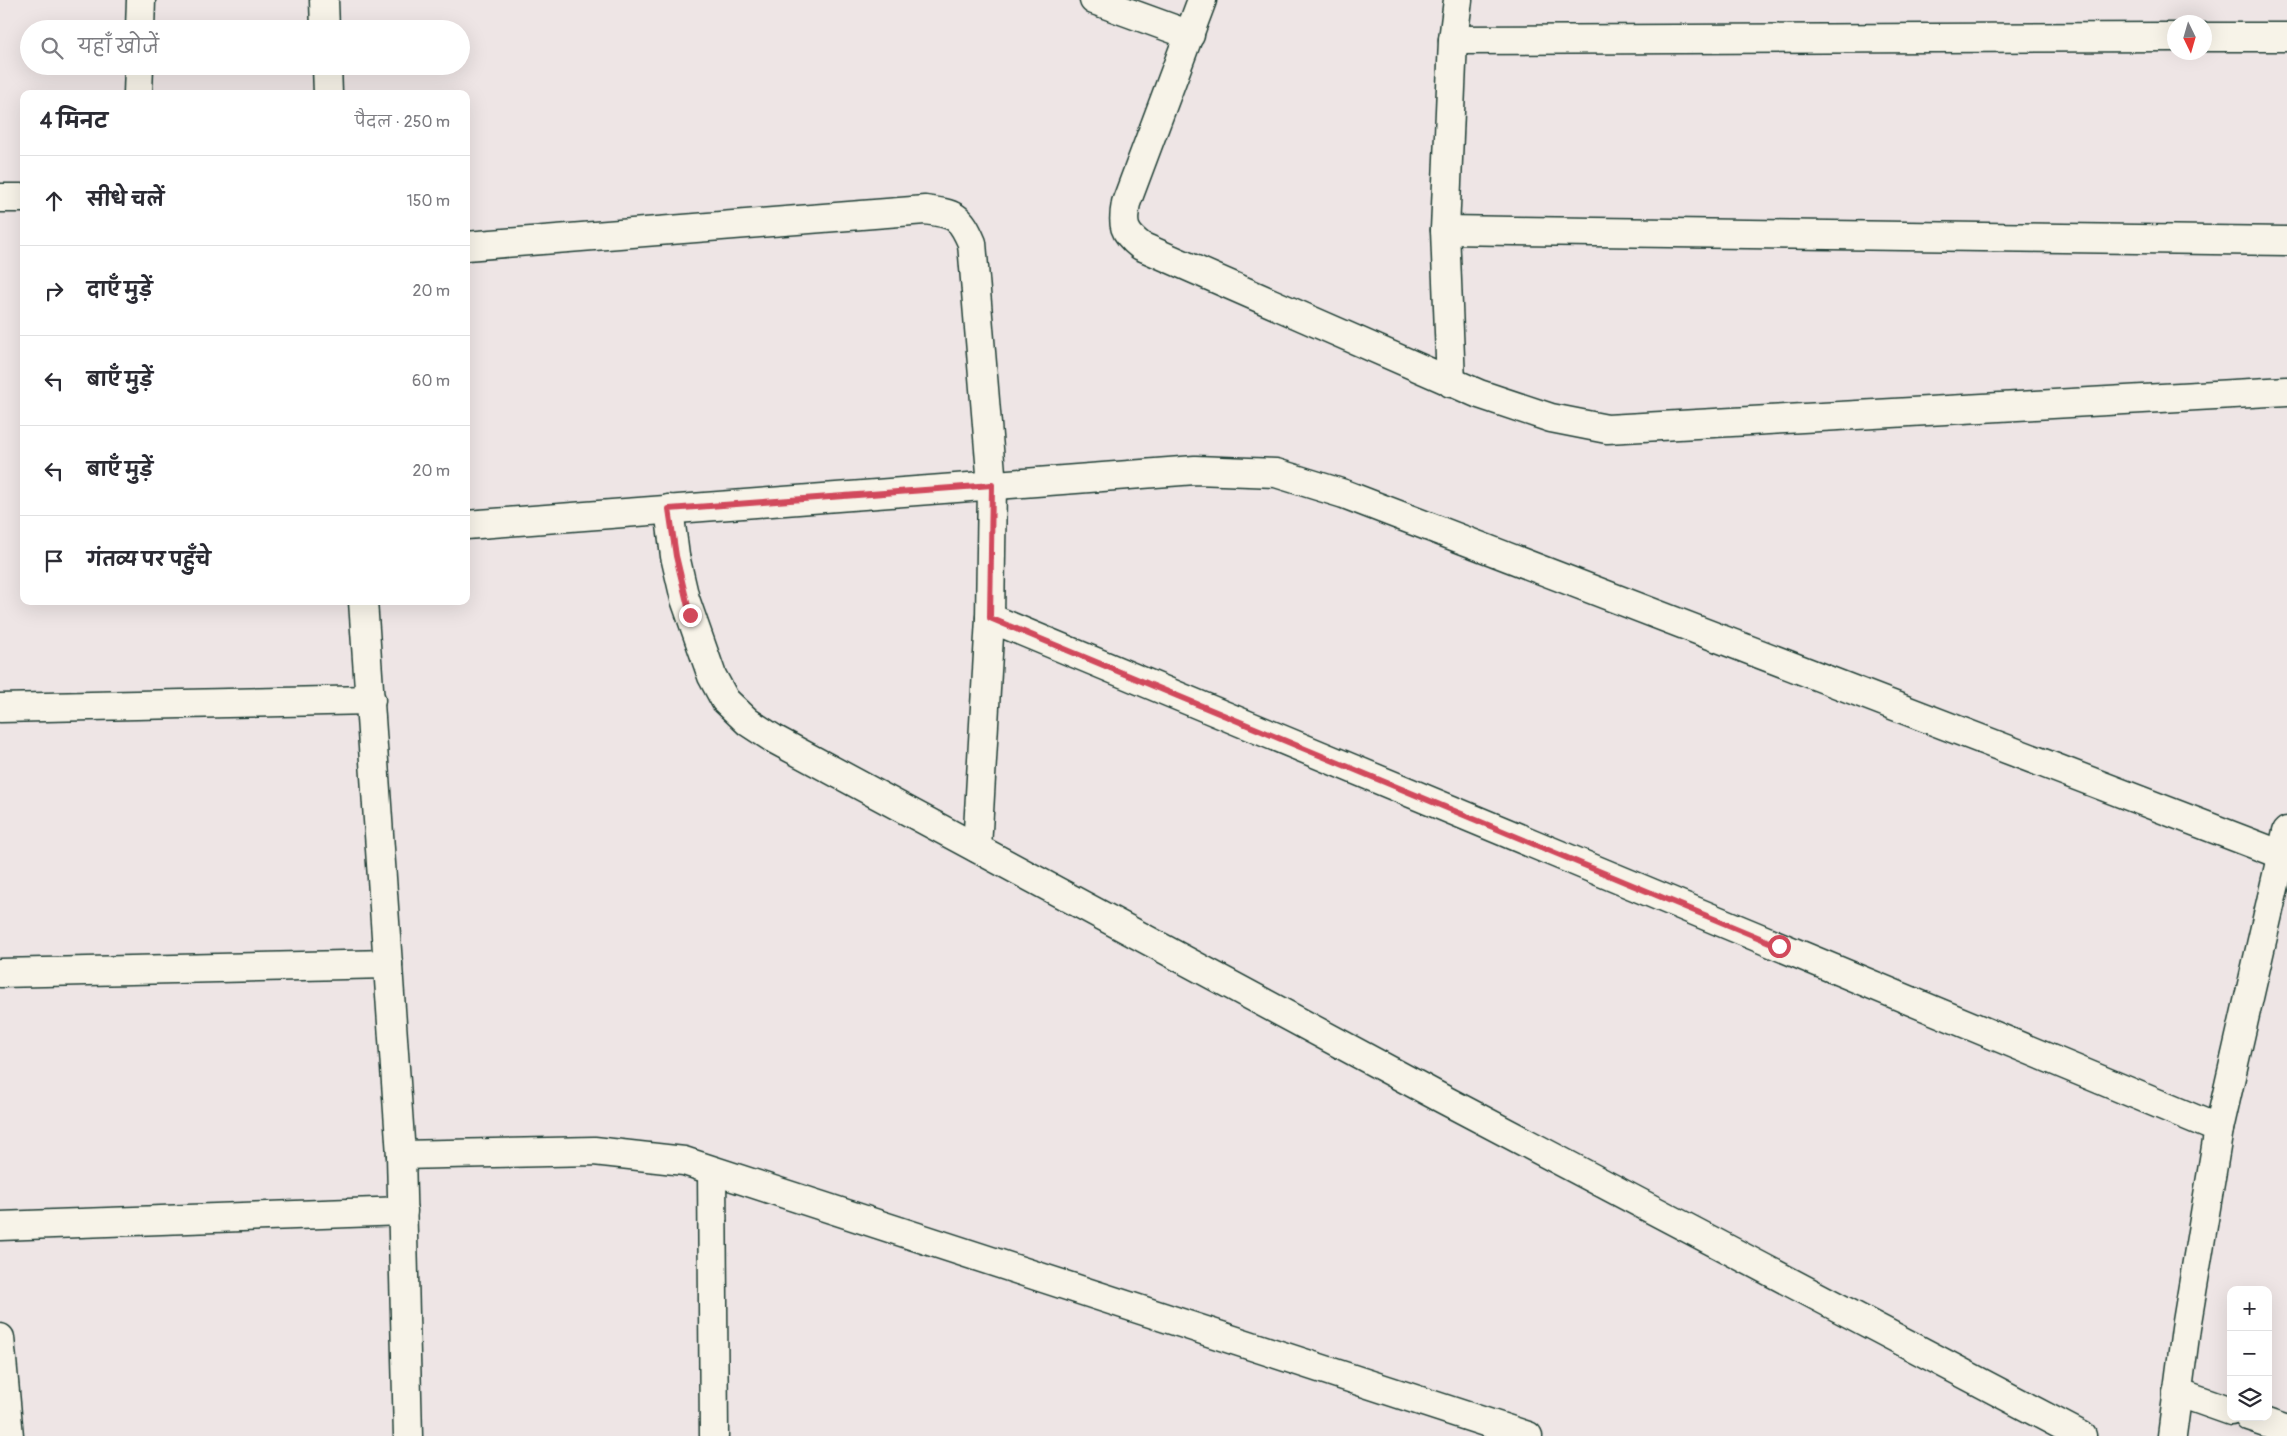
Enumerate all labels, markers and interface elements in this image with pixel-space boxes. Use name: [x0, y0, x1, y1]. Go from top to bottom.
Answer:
north arrow: [2167, 15, 2212, 60]
search box: [20, 20, 470, 75]
icon: search: [38, 34, 66, 62]
text: यहाँ खोजें: [78, 35, 159, 59]
text: 4 मिनट: [40, 108, 108, 135]
text: पैदल · 250 m: [355, 112, 450, 132]
icon: ahead: [40, 187, 68, 215]
text: सीधे चलें: [87, 188, 164, 212]
text: 150 m: [406, 191, 450, 211]
icon: right: [40, 277, 68, 305]
text: दाएँ मुड़ें: [87, 278, 152, 302]
text: 20 m: [412, 281, 450, 301]
icon: left: [40, 367, 68, 395]
text: बाएँ मुड़ें: [87, 368, 153, 392]
text: 60 m: [412, 371, 450, 391]
icon: left: [40, 457, 68, 485]
text: बाएँ मुड़ें: [87, 458, 153, 482]
text: 20 m: [412, 461, 450, 481]
icon: arrive: [40, 547, 68, 575]
text: गंतव्य पर पहुँचे: [87, 548, 211, 572]
route end: [679, 604, 702, 627]
route start: [1768, 935, 1791, 958]
map controls: [2227, 1286, 2272, 1421]
button: +: [2227, 1286, 2272, 1331]
button: −: [2227, 1331, 2272, 1376]
button: layers: [2227, 1376, 2272, 1421]

